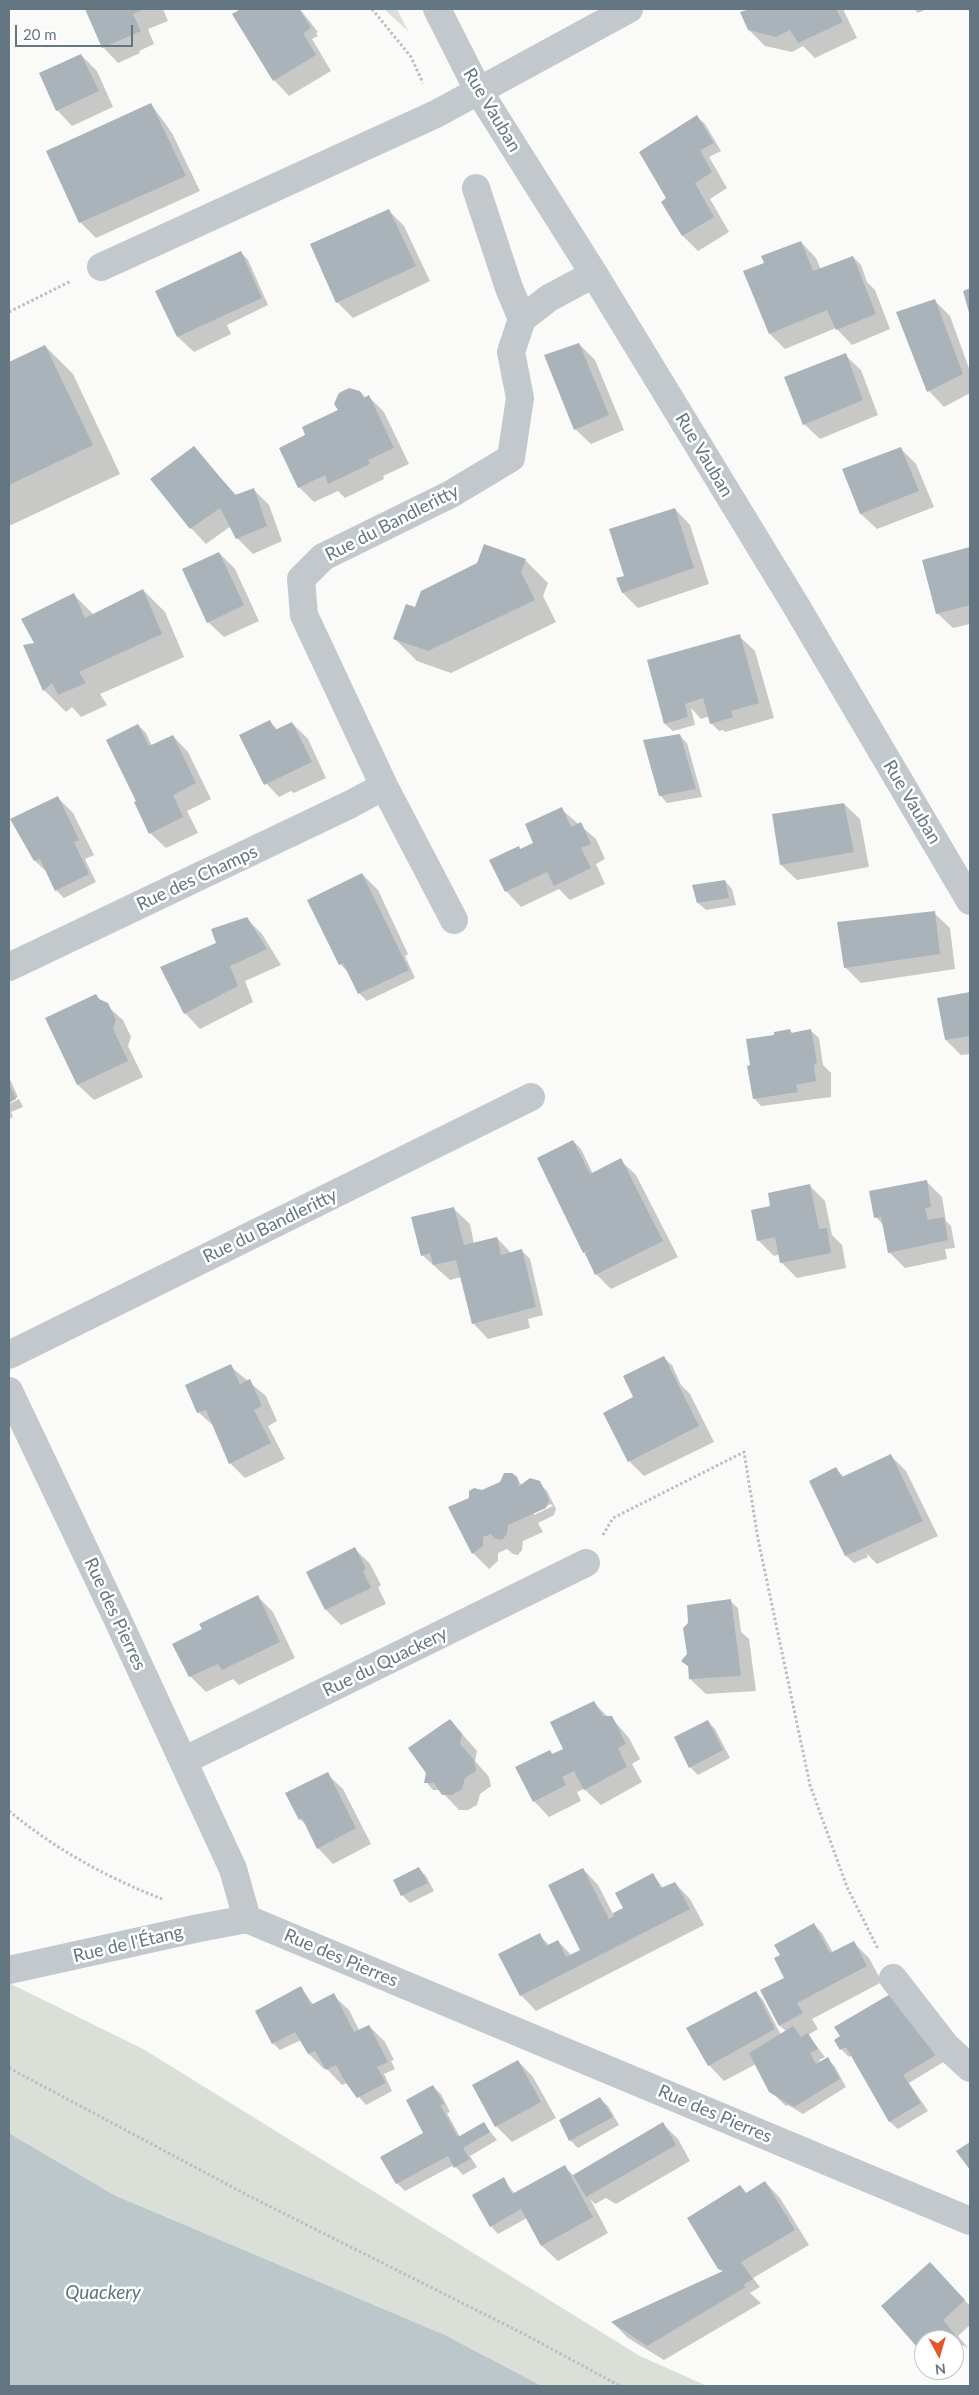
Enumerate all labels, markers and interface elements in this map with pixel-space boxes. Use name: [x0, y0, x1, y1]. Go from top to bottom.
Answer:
scale bar: [18, 15, 135, 47]
text: 20 m: [23, 25, 57, 43]
street label: Rue Vauban: [459, 64, 525, 156]
street label: Rue Vauban: [671, 409, 737, 501]
street label: Rue du Bandleritty: [322, 480, 462, 566]
street label: Rue Vauban: [879, 756, 945, 848]
street label: Rue des Champs: [133, 841, 261, 915]
street label: Rue du Bandleritty: [199, 1184, 341, 1268]
street label: Rue des Pierres: [80, 1554, 150, 1674]
street label: Rue du Quackery: [319, 1623, 451, 1701]
street label: Rue de l'Étang: [71, 1921, 185, 1967]
street label: Rue des Pierres: [281, 1924, 401, 1992]
street label: Rue des Pierres: [655, 2080, 775, 2148]
water label: Quackery: [65, 2282, 141, 2304]
north arrow: [914, 2330, 964, 2380]
text: N: [934, 2360, 947, 2378]

